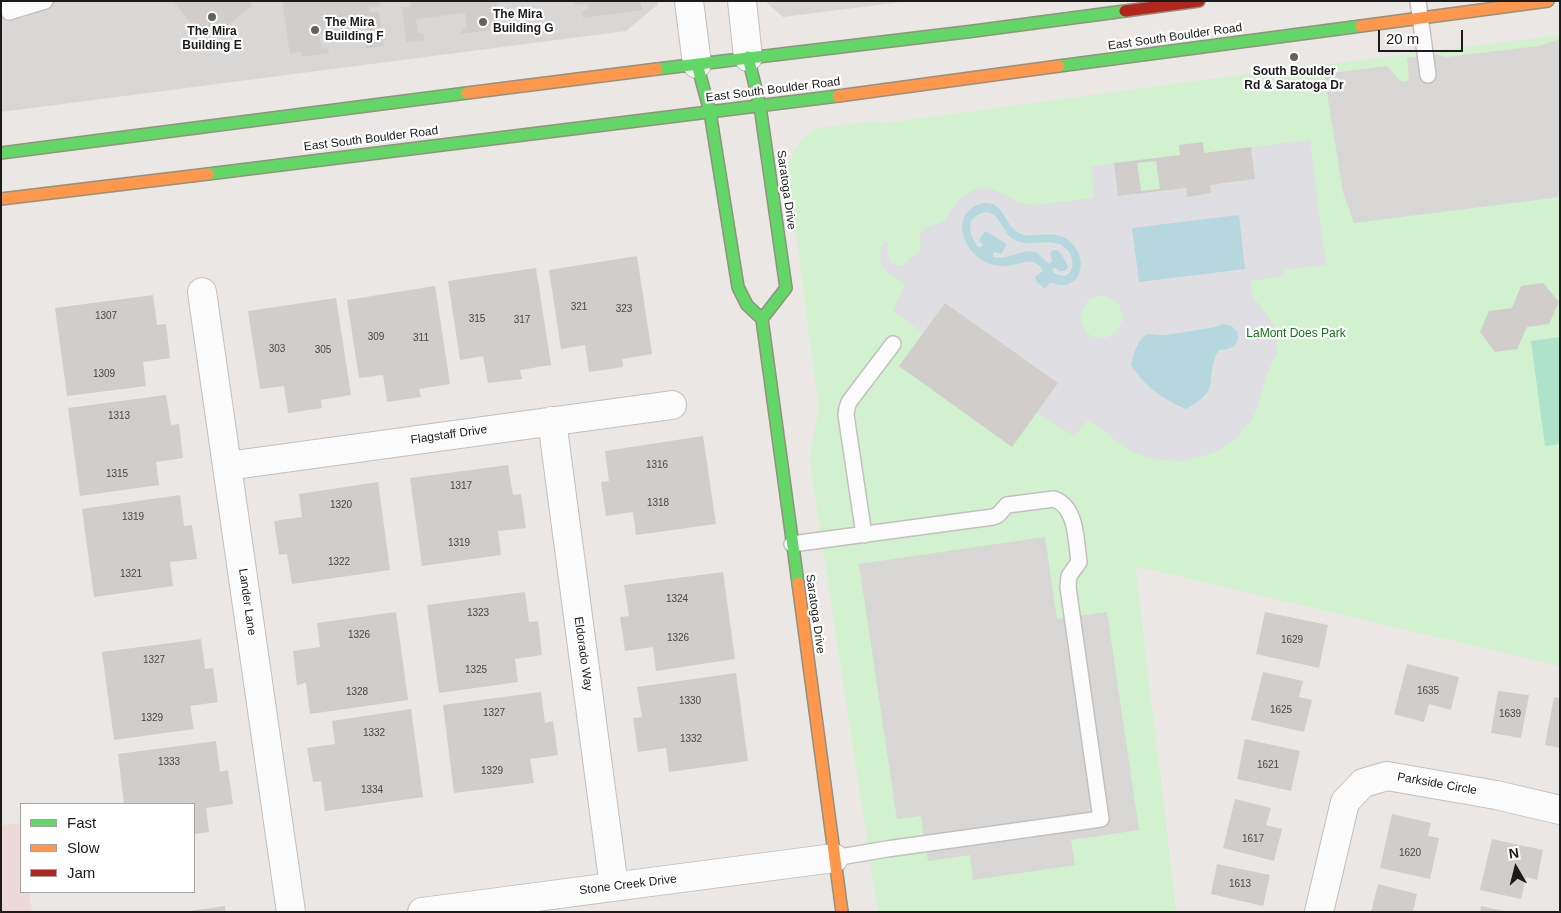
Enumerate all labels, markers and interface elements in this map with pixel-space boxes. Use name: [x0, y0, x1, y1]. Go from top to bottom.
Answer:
place label: The Mira Building G: [493, 8, 554, 36]
marker: The Mira Building E: [206, 11, 218, 23]
place label: The Mira Building F: [325, 16, 384, 44]
marker: The Mira Building G: [477, 16, 489, 28]
street label: East South Boulder Road: [1107, 20, 1243, 54]
scale bar: [1381, 20, 1466, 52]
marker: The Mira Building F: [309, 24, 321, 36]
place label: The Mira Building E: [182, 25, 242, 53]
text: 20 m: [1386, 30, 1419, 47]
marker: South Boulder Rd & Saratoga Dr: [1288, 51, 1300, 63]
place label: South Boulder Rd & Saratoga Dr: [1244, 65, 1344, 93]
street label: East South Boulder Road: [705, 75, 841, 105]
street label: East South Boulder Road: [303, 124, 439, 154]
street label: Saratoga Drive: [773, 149, 799, 231]
house number: 321: [571, 301, 587, 313]
house number: 323: [616, 303, 632, 315]
house number: 1307: [95, 310, 117, 322]
house number: 315: [469, 313, 485, 325]
house number: 317: [514, 314, 530, 326]
park label: LaMont Does Park: [1246, 327, 1346, 341]
house number: 309: [368, 331, 384, 343]
house number: 311: [413, 332, 429, 344]
house number: 303: [269, 343, 285, 355]
house number: 305: [315, 344, 331, 356]
house number: 1309: [93, 368, 115, 380]
house number: 1313: [108, 410, 130, 422]
street label: Flagstaff Drive: [410, 423, 488, 447]
house number: 1316: [646, 459, 668, 471]
house number: 1315: [106, 468, 128, 480]
house number: 1317: [450, 480, 472, 492]
house number: 1318: [647, 497, 669, 509]
house number: 1320: [330, 499, 352, 511]
house number: 1319: [122, 511, 144, 523]
house number: 1319: [448, 537, 470, 549]
house number: 1322: [328, 556, 350, 568]
house number: 1321: [120, 568, 142, 580]
street label: Lander Lane: [235, 568, 259, 636]
street label: Saratoga Drive: [802, 573, 828, 655]
house number: 1324: [666, 593, 688, 605]
house number: 1323: [467, 607, 489, 619]
street label: Eldorado Way: [571, 616, 595, 692]
house number: 1326: [348, 629, 370, 641]
house number: 1326: [667, 632, 689, 644]
house number: 1629: [1281, 634, 1303, 646]
house number: 1327: [143, 654, 165, 666]
house number: 1325: [465, 664, 487, 676]
house number: 1635: [1417, 685, 1439, 697]
house number: 1328: [346, 686, 368, 698]
house number: 1330: [679, 695, 701, 707]
house number: 1625: [1270, 704, 1292, 716]
house number: 1327: [483, 707, 505, 719]
house number: 1639: [1499, 708, 1521, 720]
house number: 1329: [141, 712, 163, 724]
house number: 1332: [363, 727, 385, 739]
house number: 1332: [680, 733, 702, 745]
house number: 1333: [158, 756, 180, 768]
house number: 1621: [1257, 759, 1279, 771]
house number: 1329: [481, 765, 503, 777]
street label: Parkside Circle: [1396, 770, 1478, 798]
house number: 1334: [361, 784, 383, 796]
legend: [20, 803, 195, 893]
text: Fast: [67, 814, 96, 831]
house number: 1617: [1242, 833, 1264, 845]
text: Slow: [67, 839, 100, 856]
north arrow: [1491, 843, 1541, 893]
text: N: [1508, 845, 1520, 862]
house number: 1620: [1399, 847, 1421, 859]
text: Jam: [67, 864, 95, 881]
street label: Stone Creek Drive: [578, 872, 678, 898]
house number: 1613: [1229, 878, 1251, 890]

